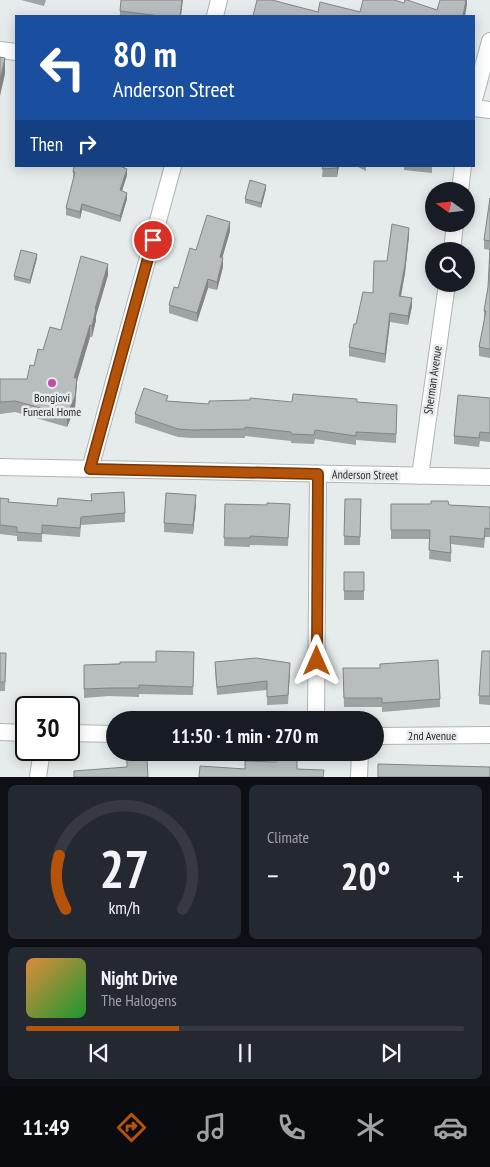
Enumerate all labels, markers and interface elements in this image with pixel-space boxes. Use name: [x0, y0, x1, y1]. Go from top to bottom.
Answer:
text: 80 m: [113, 31, 177, 77]
icon: left: [30, 35, 95, 100]
text: Anderson Street: [113, 75, 235, 103]
icon: right: [73, 130, 101, 158]
text: Then: [30, 132, 63, 156]
north arrow: [425, 182, 475, 232]
map controls: [425, 182, 475, 292]
pin: [132, 219, 174, 261]
icon: arrive: [139, 226, 167, 254]
button: search: [425, 242, 475, 292]
street label: Sherman Avenue: [420, 345, 445, 415]
marker: Bongiovi Funeral Home: [46, 377, 58, 389]
place label: Bongiovi Funeral Home: [23, 390, 81, 419]
street label: Anderson Street: [332, 466, 399, 483]
position arrow: [290, 634, 342, 686]
speed limit sign: 30: [15, 696, 80, 761]
text: 11:50 · 1 min · 270 m: [172, 724, 318, 748]
street label: 2nd Avenue: [408, 728, 456, 743]
text: Climate: [267, 827, 309, 847]
text: 27: [100, 835, 149, 902]
text: 20°: [340, 851, 391, 900]
text: −: [267, 857, 279, 894]
text: +: [452, 857, 464, 894]
text: km/h: [109, 896, 140, 919]
text: Night Drive: [101, 966, 178, 990]
text: The Halogens: [101, 990, 177, 1010]
icon: previous: [85, 1039, 113, 1067]
icon: pause: [231, 1039, 259, 1067]
icon: next: [377, 1039, 405, 1067]
icon: directions: [114, 1110, 149, 1145]
icon: music: [194, 1110, 229, 1145]
icon: phone: [274, 1110, 309, 1145]
icon: climate: [353, 1110, 388, 1145]
icon: car: [433, 1110, 468, 1145]
text: 11:49: [22, 1113, 70, 1141]

